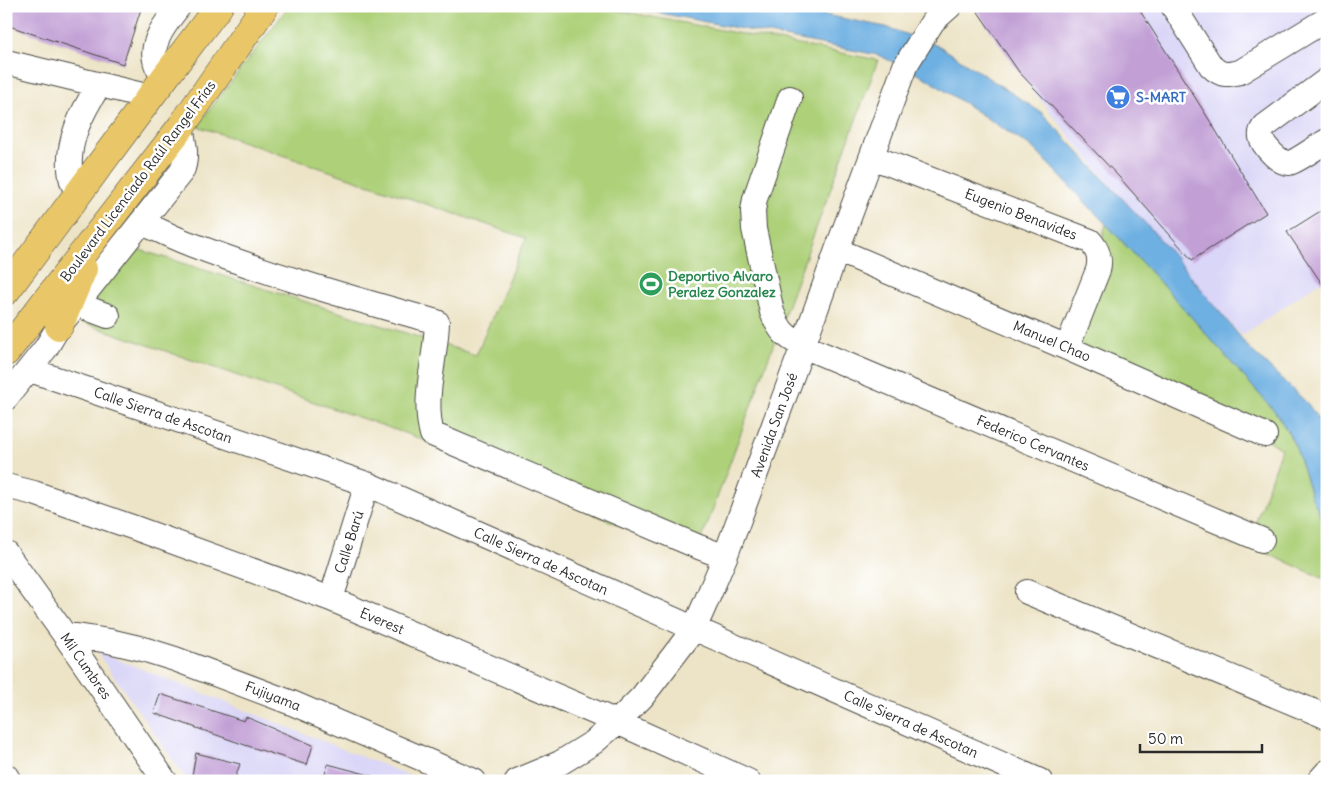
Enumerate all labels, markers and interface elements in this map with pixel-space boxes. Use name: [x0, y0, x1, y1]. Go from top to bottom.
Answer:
street label: Boulevard Licenciado Raúl Rangel Frías: [56, 77, 220, 285]
supermarket icon: S-MART: [1105, 84, 1131, 110]
place label: S-MART: [1136, 88, 1187, 106]
street label: Eugenio Benavides: [962, 184, 1080, 244]
place label: Deportivo Alvaro Peralez Gonzalez: [668, 267, 776, 301]
sports icon: Deportivo Alvaro Peralez Gonzalez: [638, 271, 664, 297]
street label: Manuel Chao: [1011, 317, 1094, 365]
street label: Avenida San José: [747, 370, 801, 480]
street label: Calle Sierra de Ascotan: [91, 383, 235, 447]
street label: Federico Cervantes: [974, 411, 1092, 475]
street label: Calle Barú: [330, 508, 368, 576]
street label: Calle Sierra de Ascotan: [471, 523, 611, 599]
street label: Everest: [357, 604, 407, 638]
street label: Mil Cumbres: [56, 629, 116, 703]
street label: Fujiyama: [243, 677, 303, 715]
street label: Calle Sierra de Ascotan: [841, 686, 981, 762]
scale bar: [1140, 722, 1263, 754]
text: 50 m: [1148, 729, 1183, 748]

